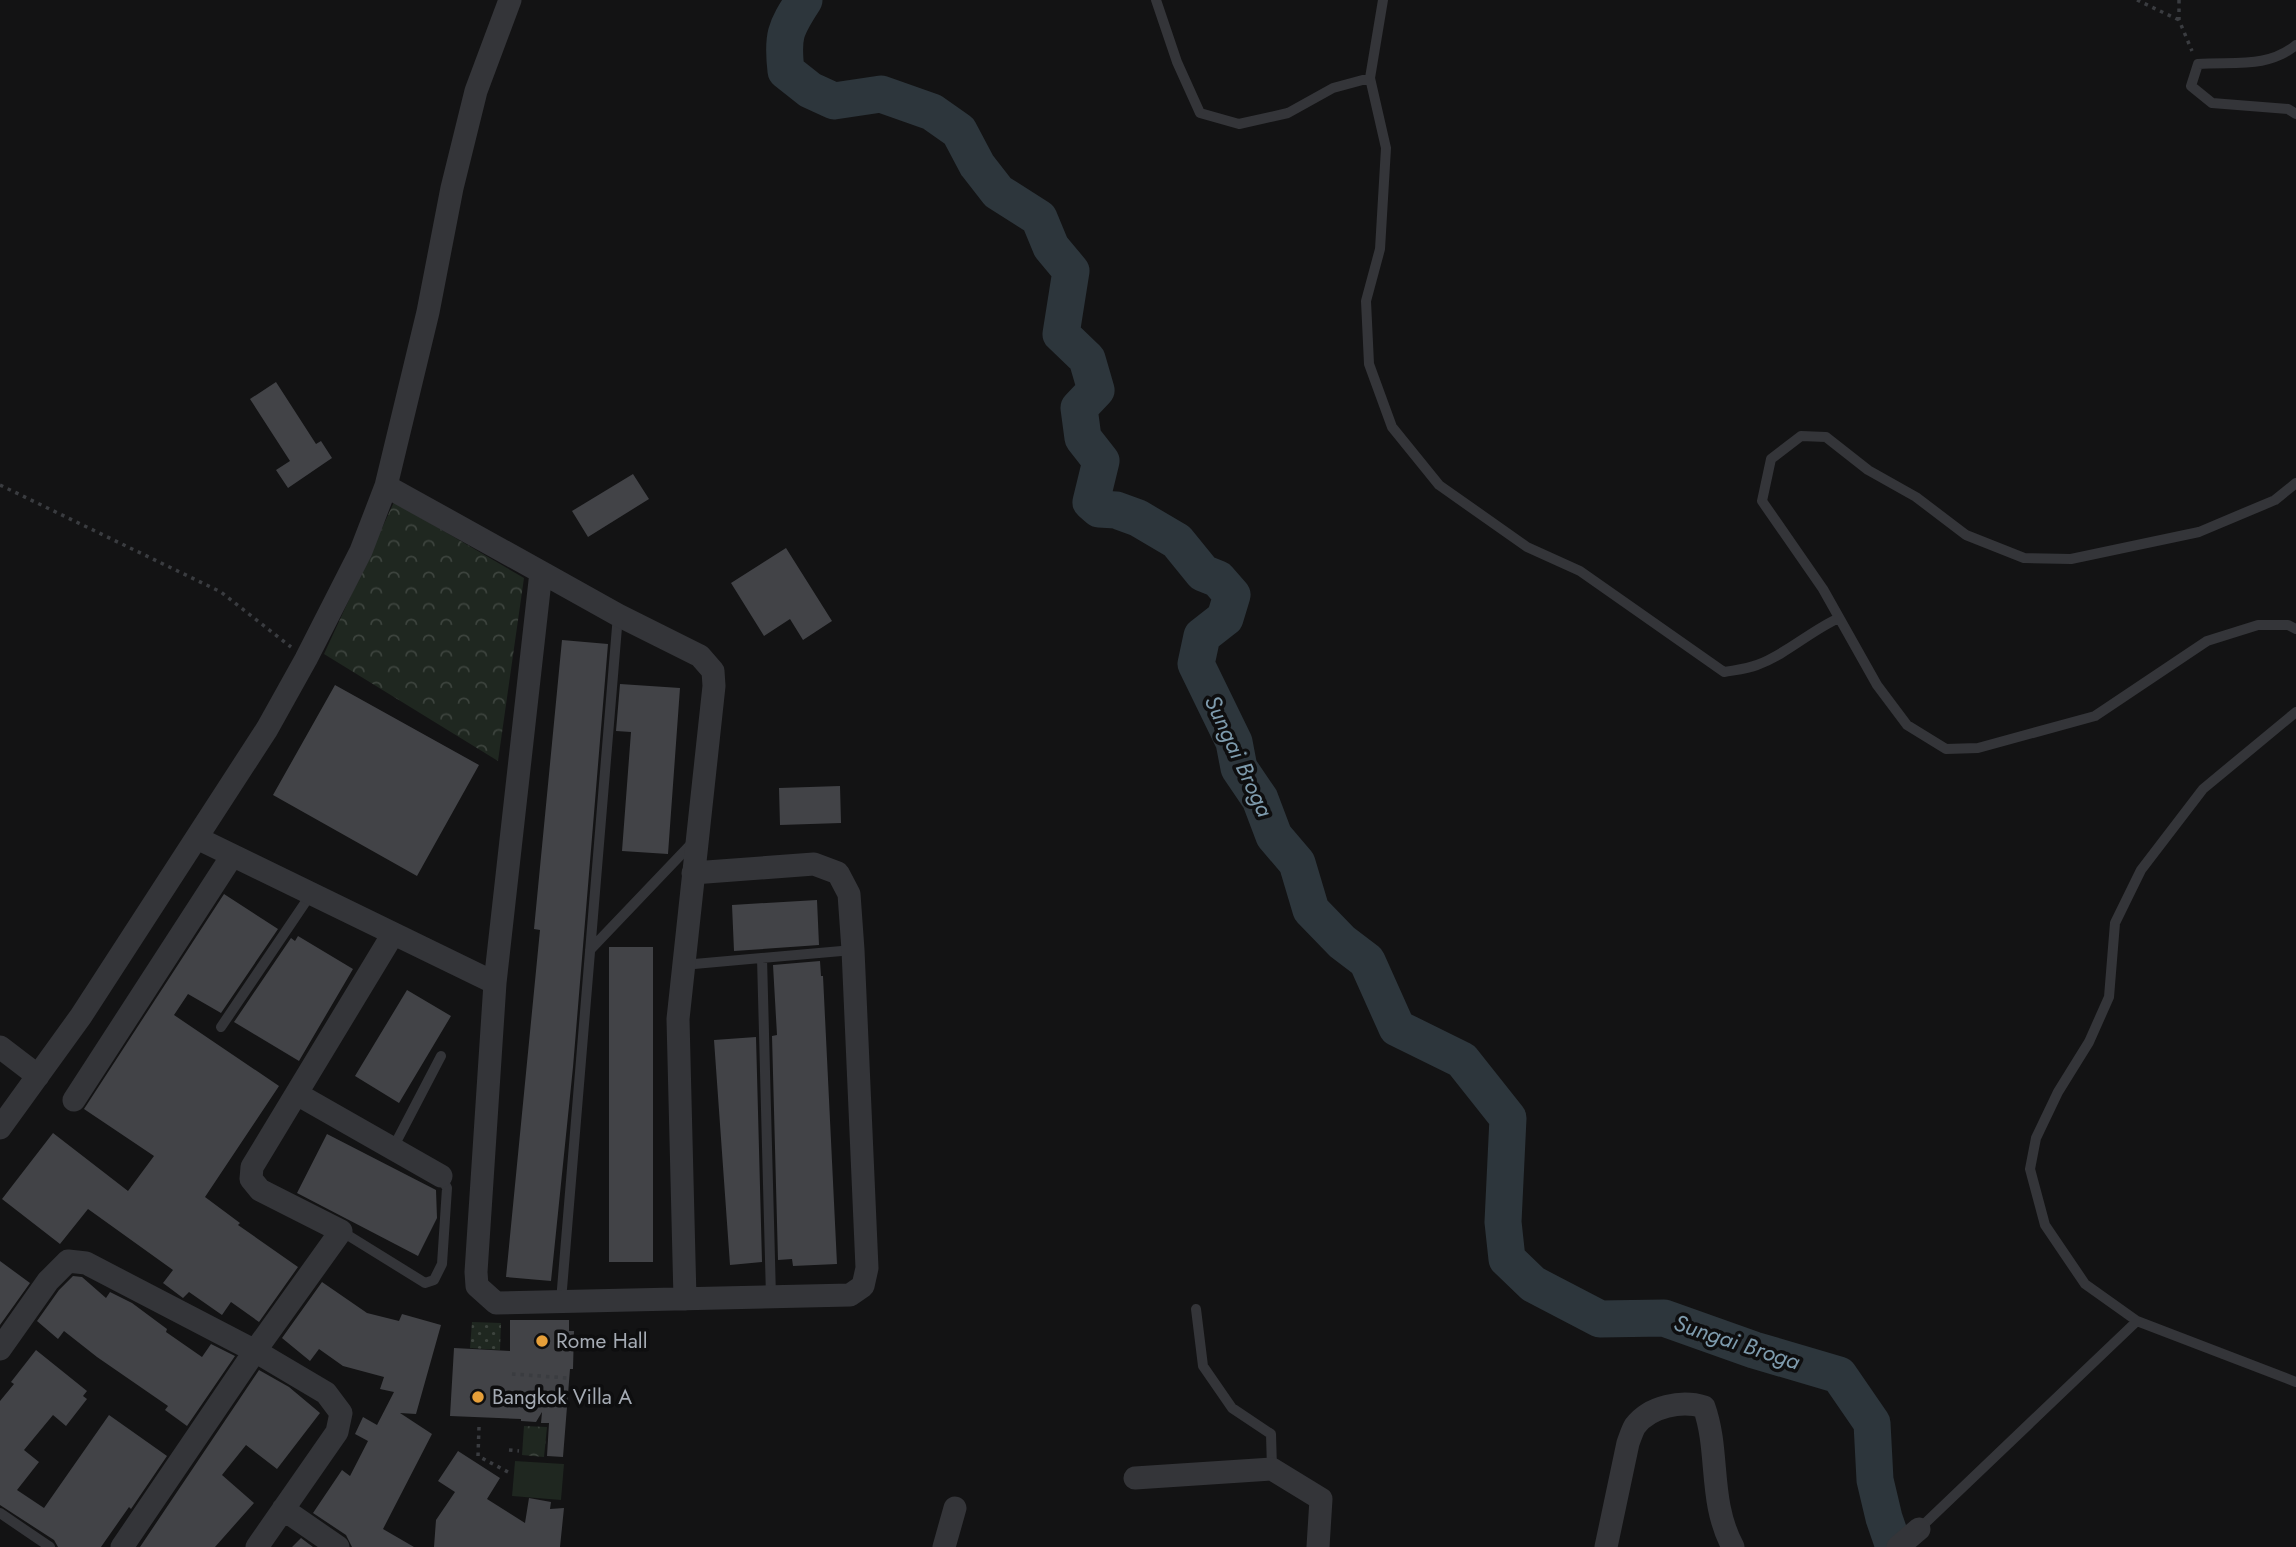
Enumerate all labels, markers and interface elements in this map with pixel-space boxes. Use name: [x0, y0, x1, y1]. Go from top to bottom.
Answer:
water label: Sungai Broga: [1196, 689, 1282, 823]
water label: Sungai Broga: [1669, 1306, 1805, 1379]
place label: Rome Hall: [556, 1326, 648, 1356]
marker: Rome Hall: [534, 1333, 550, 1349]
place label: Bangkok Villa A: [492, 1382, 632, 1412]
marker: Bangkok Villa A: [470, 1389, 486, 1405]

